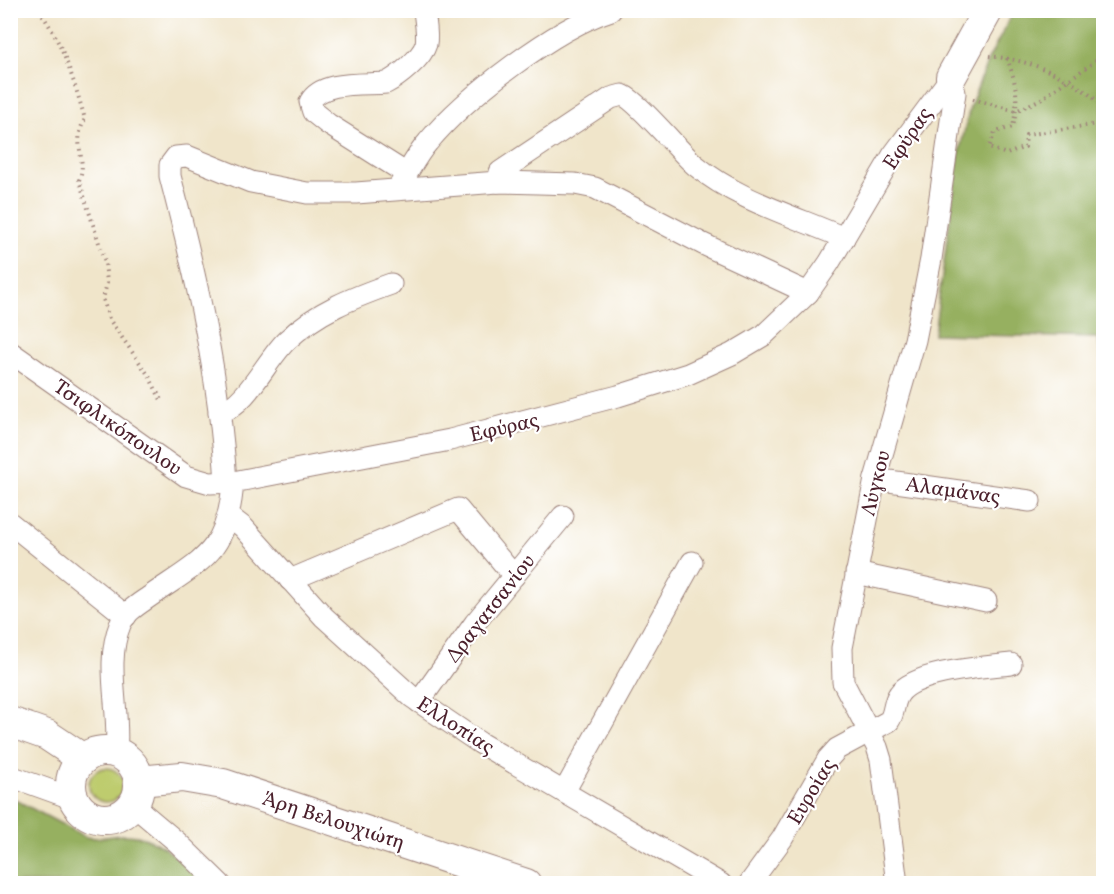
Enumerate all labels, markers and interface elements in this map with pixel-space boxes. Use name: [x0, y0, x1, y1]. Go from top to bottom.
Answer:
street label: Εφύρας: [877, 102, 940, 176]
street label: Τσιφλικόπουλου: [47, 373, 187, 483]
street label: Εφύρας: [467, 406, 542, 450]
street label: Λύγκου: [854, 448, 899, 519]
street label: Αλαμάνας: [904, 470, 1002, 512]
street label: Δραγατσανίου: [440, 549, 543, 669]
street label: Ελλοπίας: [411, 690, 500, 762]
street label: Ευροίας: [781, 753, 844, 831]
street label: Άρη Βελουχιώτη: [259, 785, 409, 858]

